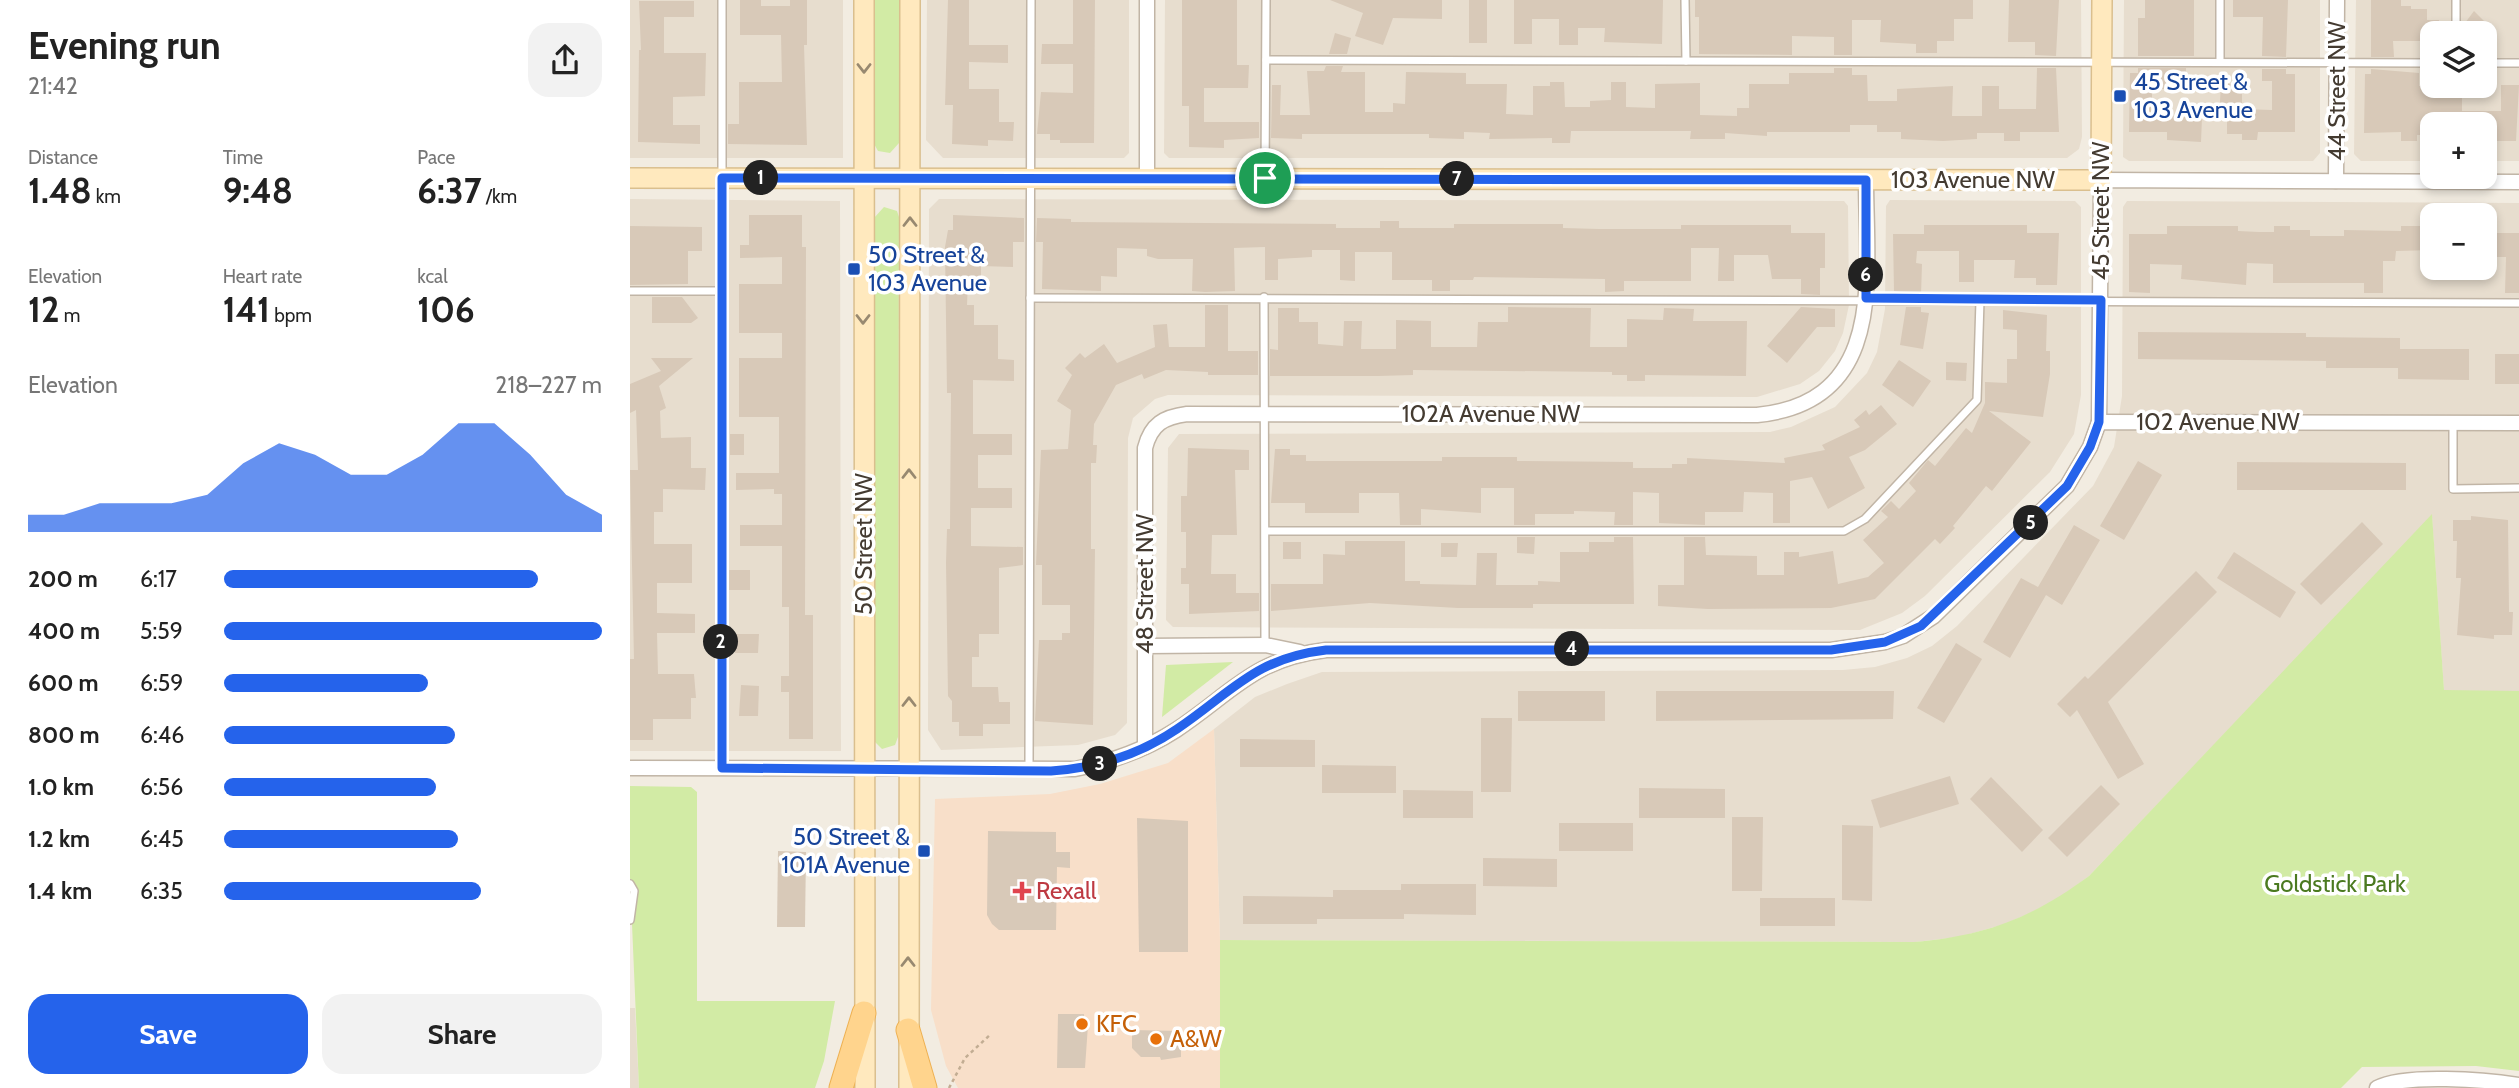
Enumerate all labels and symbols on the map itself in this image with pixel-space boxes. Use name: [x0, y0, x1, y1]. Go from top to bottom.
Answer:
street label: 44 Street NW: [2322, 21, 2351, 161]
one-way arrow: [856, 63, 872, 74]
place label: 45 Street & 103 Avenue: [2134, 67, 2253, 124]
marker: 45 Street & 103 Avenue: [2112, 88, 2128, 104]
street label: 45 Street NW: [2086, 141, 2115, 280]
pin: [1235, 148, 1295, 208]
pin: 1: [744, 160, 778, 196]
pin: 7: [1440, 162, 1474, 196]
street label: 103 Avenue NW: [1891, 165, 2055, 194]
one-way arrow: [902, 216, 918, 227]
place label: 50 Street & 103 Avenue: [868, 240, 987, 297]
pin: 6: [1848, 258, 1884, 292]
marker: 50 Street & 103 Avenue: [846, 261, 862, 277]
one-way arrow: [855, 315, 871, 325]
street label: 102A Avenue NW: [1402, 399, 1581, 428]
street label: 102 Avenue NW: [2136, 407, 2300, 436]
one-way arrow: [901, 468, 917, 479]
street label: 50 Street NW: [849, 473, 878, 615]
pin: 5: [2014, 505, 2048, 540]
street label: 48 Street NW: [1130, 513, 1159, 654]
pin: 2: [704, 624, 738, 660]
pin: 4: [1555, 632, 1590, 666]
one-way arrow: [901, 696, 917, 706]
pin: 3: [1082, 746, 1118, 782]
place label: 50 Street & 101A Avenue: [781, 822, 910, 879]
marker: 50 Street & 101A Avenue: [916, 843, 932, 859]
park label: Goldstick Park: [2264, 869, 2406, 898]
place label: Rexall: [1036, 876, 1097, 905]
marker: Rexall: [1014, 883, 1030, 899]
one-way arrow: [900, 956, 916, 967]
place label: KFC: [1096, 1009, 1137, 1038]
marker: KFC: [1074, 1016, 1090, 1032]
place label: A&W: [1170, 1024, 1222, 1053]
marker: A&W: [1148, 1031, 1164, 1047]

